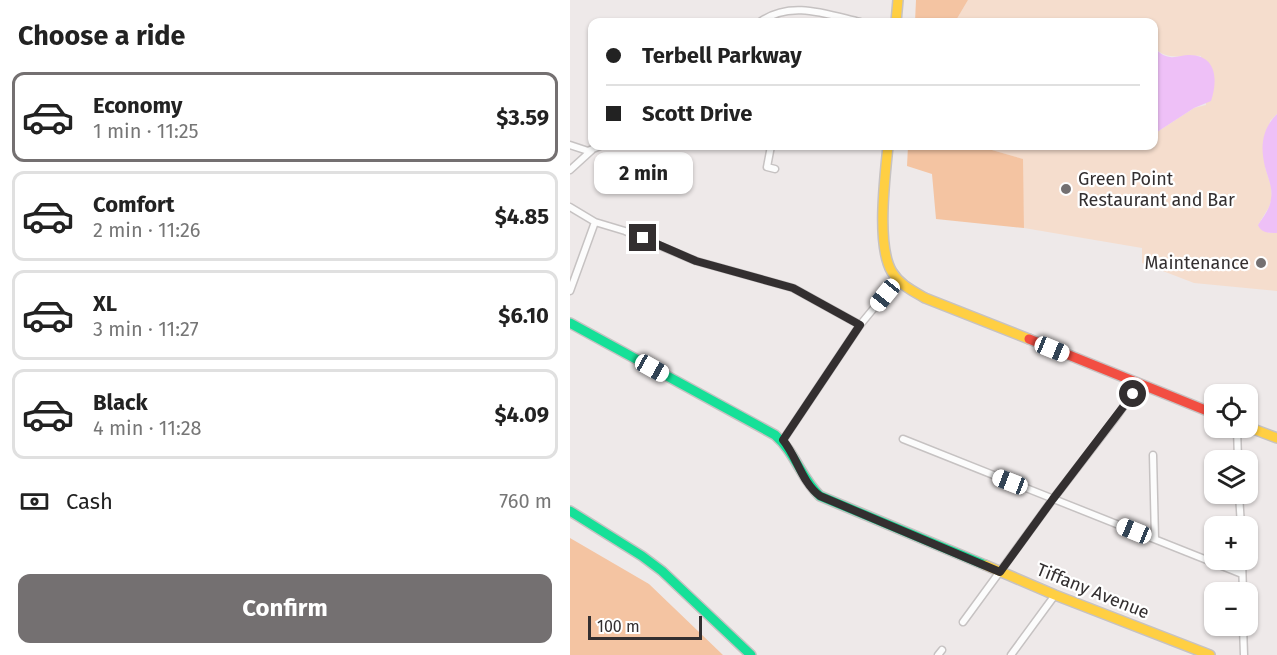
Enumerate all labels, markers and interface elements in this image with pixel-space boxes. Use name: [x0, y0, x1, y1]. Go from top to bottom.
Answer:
text: Choose a ride: [18, 20, 185, 52]
text: Terbell Parkway: [642, 42, 802, 69]
icon: car: [21, 90, 75, 144]
text: Economy: [93, 92, 182, 119]
text: Scott Drive: [642, 100, 752, 127]
text: $3.59: [496, 104, 549, 131]
text: 1 min · 11:25: [93, 119, 199, 143]
callout: 2 min: [593, 151, 692, 193]
text: 2 min: [619, 161, 668, 185]
place label: Green Point Restaurant and Bar: [1078, 168, 1235, 211]
marker: Green Point Restaurant and Bar: [1059, 182, 1073, 196]
icon: car: [21, 189, 75, 243]
text: Comfort: [93, 191, 174, 218]
text: $4.85: [495, 203, 549, 230]
text: 2 min · 11:26: [93, 218, 201, 242]
route end: [629, 224, 656, 251]
place label: Maintenance: [1145, 252, 1249, 274]
marker: Maintenance: [1254, 256, 1268, 270]
car: [867, 275, 903, 315]
icon: car: [21, 288, 75, 342]
text: XL: [93, 290, 117, 317]
text: $6.10: [498, 302, 549, 329]
text: 3 min · 11:27: [93, 317, 199, 341]
car: [1032, 334, 1072, 364]
car: [632, 351, 672, 385]
route start: [1119, 380, 1146, 407]
map controls: [1204, 384, 1258, 636]
button: locate: [1204, 384, 1258, 438]
icon: car: [21, 387, 75, 441]
text: Black: [93, 389, 148, 416]
text: $4.09: [495, 401, 549, 428]
text: 4 min · 11:28: [93, 416, 202, 440]
button: layers: [1204, 450, 1258, 504]
car: [990, 467, 1030, 497]
icon: cash: [18, 485, 51, 518]
text: Cash: [66, 488, 113, 515]
text: 760 m: [499, 489, 552, 513]
car: [1114, 516, 1154, 546]
button: +: [1204, 516, 1258, 570]
street label: Tiffany Avenue: [1033, 558, 1153, 624]
button: Confirm: [18, 574, 552, 643]
button: −: [1204, 582, 1258, 636]
scale bar: [588, 613, 702, 640]
text: 100 m: [597, 617, 640, 636]

